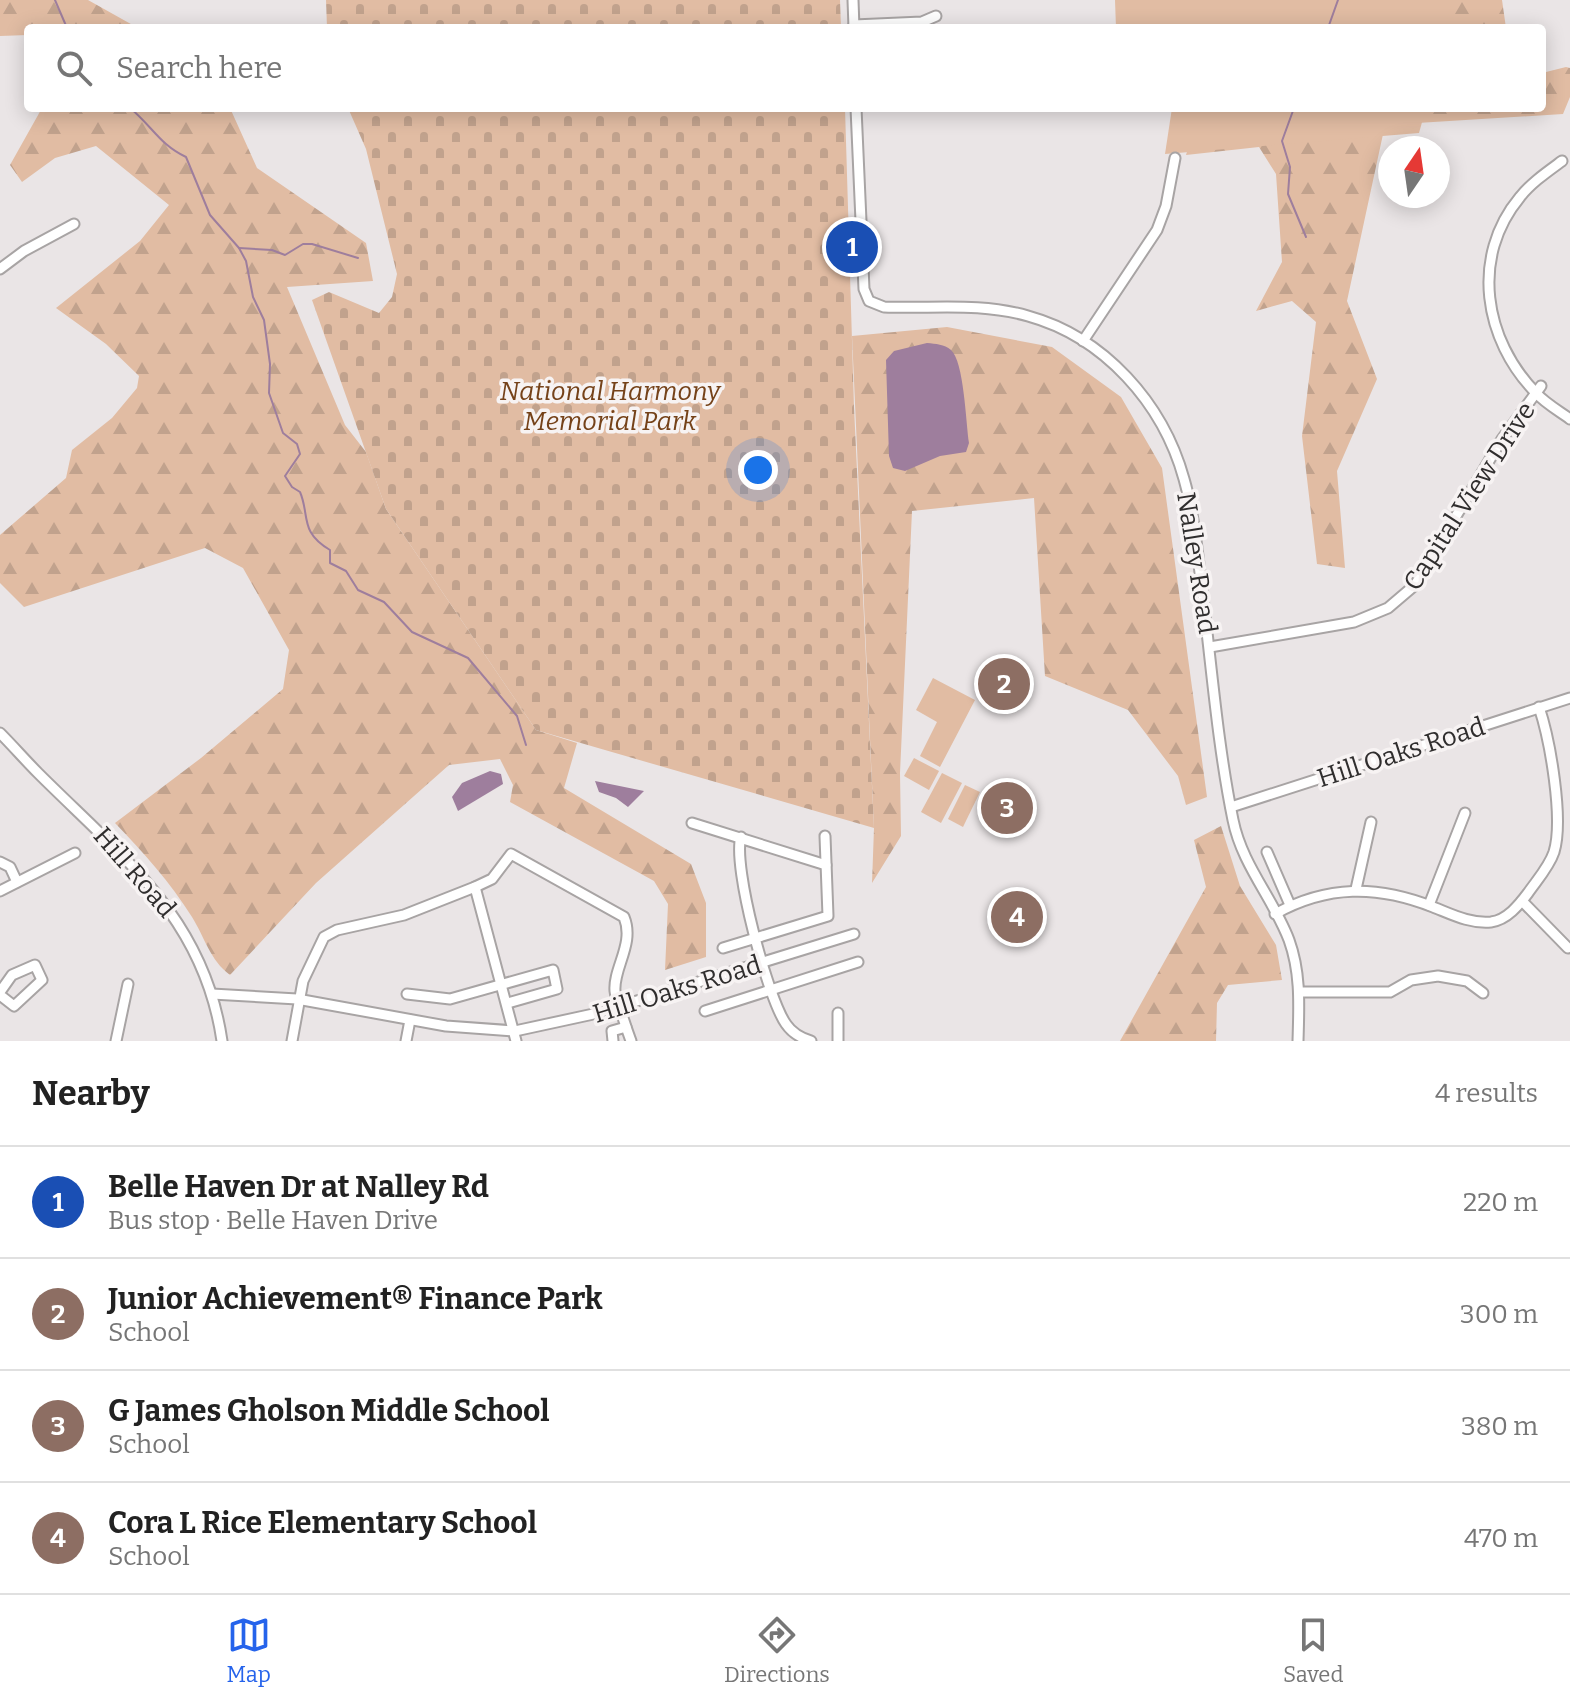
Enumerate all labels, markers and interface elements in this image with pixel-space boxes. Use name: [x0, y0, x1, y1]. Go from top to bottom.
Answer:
search box: [24, 24, 1546, 112]
icon: search: [52, 46, 96, 90]
text: Search here: [116, 50, 283, 86]
north arrow: [1378, 136, 1450, 208]
pin: 1: [826, 217, 878, 277]
park label: National Harmony Memorial Park: [500, 376, 722, 437]
street label: Capital View Drive: [1397, 396, 1542, 596]
your location: [738, 450, 778, 490]
street label: Nalley Road: [1170, 490, 1223, 636]
pin: 2: [978, 654, 1030, 714]
street label: Hill Oaks Road: [1313, 711, 1489, 794]
pin: 3: [981, 778, 1033, 838]
street label: Hill Road: [87, 821, 182, 924]
pin: 4: [991, 887, 1043, 947]
street label: Hill Oaks Road: [589, 949, 765, 1030]
text: Nearby: [32, 1073, 150, 1114]
text: 4 results: [1435, 1078, 1538, 1109]
text: Belle Haven Dr at Nalley Rd: [108, 1169, 489, 1205]
text: 1: [52, 1187, 64, 1218]
text: 220 m: [1463, 1187, 1538, 1218]
text: Bus stop · Belle Haven Drive: [108, 1205, 438, 1236]
text: Junior Achievement® Finance Park: [108, 1281, 603, 1317]
text: 2: [51, 1299, 65, 1330]
text: 300 m: [1460, 1299, 1538, 1330]
text: School: [108, 1317, 190, 1348]
text: G James Gholson Middle School: [108, 1393, 550, 1429]
text: 3: [51, 1411, 65, 1442]
text: 380 m: [1461, 1411, 1538, 1442]
text: School: [108, 1429, 190, 1460]
text: Cora L Rice Elementary School: [108, 1505, 537, 1541]
text: 4: [50, 1523, 66, 1554]
text: 470 m: [1464, 1523, 1538, 1554]
text: School: [108, 1541, 190, 1572]
tab: Map: [227, 1613, 271, 1688]
tab: Directions: [724, 1613, 830, 1688]
tab: Saved: [1283, 1613, 1343, 1688]

